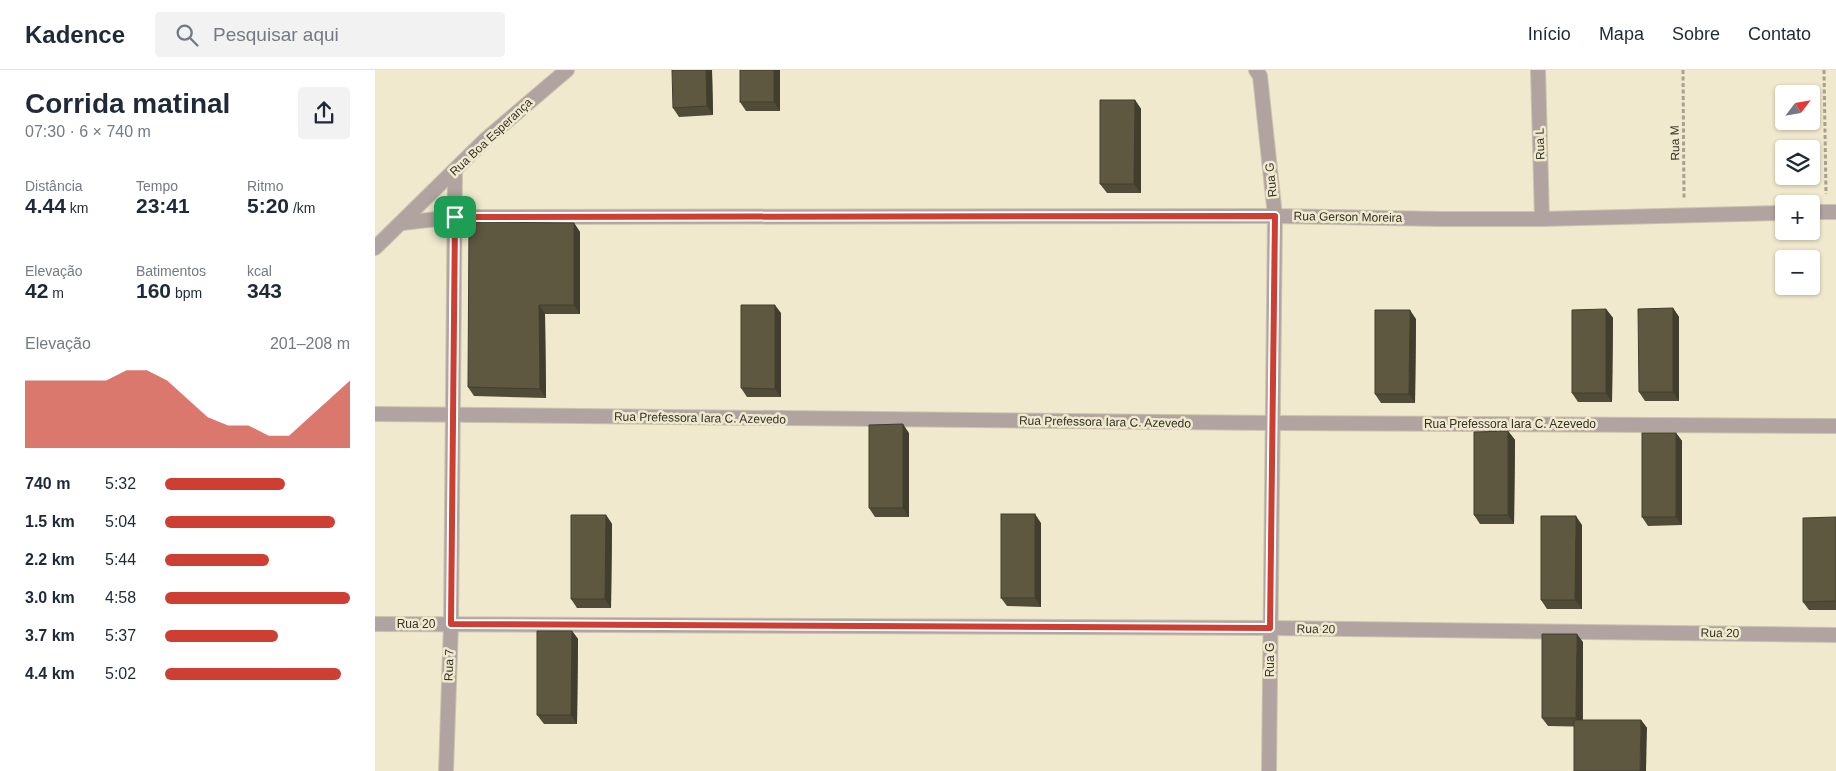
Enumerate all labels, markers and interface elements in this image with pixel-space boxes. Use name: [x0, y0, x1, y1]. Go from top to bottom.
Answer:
search box: [155, 12, 505, 57]
text: Kadence: [25, 21, 125, 48]
icon: search: [173, 21, 201, 49]
text: Pesquisar aqui: [213, 24, 339, 45]
text: Início: [1528, 24, 1571, 44]
text: Mapa: [1599, 24, 1644, 44]
text: Sobre: [1672, 24, 1720, 44]
text: Contato: [1748, 24, 1811, 44]
north arrow: [1775, 85, 1820, 130]
map controls: [1775, 85, 1820, 295]
button: share: [298, 87, 350, 139]
text: Corrida matinal: [25, 88, 230, 119]
street label: Rua Boa Esperança: [447, 95, 535, 179]
text: 07:30 · 6 × 740 m: [25, 123, 151, 140]
street label: Rua M: [1668, 125, 1682, 161]
street label: Rua L: [1532, 127, 1548, 160]
button: layers: [1775, 140, 1820, 185]
street label: Rua G: [1262, 162, 1280, 198]
text: Distância: [25, 178, 83, 194]
text: Tempo: [136, 178, 178, 194]
text: Ritmo: [247, 178, 284, 194]
text: 4.44: [25, 194, 66, 217]
text: 23:41: [136, 194, 190, 217]
text: 5:20: [247, 194, 289, 217]
button: +: [1775, 195, 1820, 240]
pin: [434, 196, 476, 238]
text: km: [66, 200, 88, 216]
text: /km: [289, 200, 315, 216]
icon: arrive: [441, 203, 469, 231]
street label: Rua Gerson Moreira: [1294, 209, 1403, 225]
button: −: [1775, 250, 1820, 295]
text: Elevação: [25, 263, 83, 279]
text: Batimentos: [136, 263, 206, 279]
text: kcal: [247, 263, 272, 279]
text: 42: [25, 279, 48, 302]
text: 160: [136, 279, 171, 302]
text: 343: [247, 279, 282, 302]
text: m: [48, 285, 64, 301]
text: bpm: [171, 285, 202, 301]
text: Elevação: [25, 335, 91, 352]
text: 201–208 m: [270, 335, 350, 352]
street label: Rua Prefessora Iara C. Azevedo: [614, 409, 786, 427]
street label: Rua Prefessora Iara C. Azevedo: [1019, 413, 1191, 431]
street label: Rua Prefessora Iara C. Azevedo: [1424, 417, 1596, 431]
text: 740 m: [25, 475, 70, 492]
text: 5:32: [105, 475, 136, 492]
text: 1.5 km: [25, 513, 75, 530]
text: 5:04: [105, 513, 136, 530]
text: 2.2 km: [25, 551, 75, 568]
text: 5:44: [105, 551, 136, 568]
text: 3.0 km: [25, 589, 75, 606]
text: 4:58: [105, 589, 136, 606]
street label: Rua 20: [397, 617, 436, 631]
street label: Rua 20: [1297, 622, 1336, 636]
street label: Rua 20: [1701, 626, 1740, 640]
text: 3.7 km: [25, 627, 75, 644]
text: 5:37: [105, 627, 136, 644]
street label: Rua G: [1263, 643, 1277, 677]
street label: Rua 7: [441, 648, 457, 681]
text: 4.4 km: [25, 665, 75, 682]
text: 5:02: [105, 665, 136, 682]

